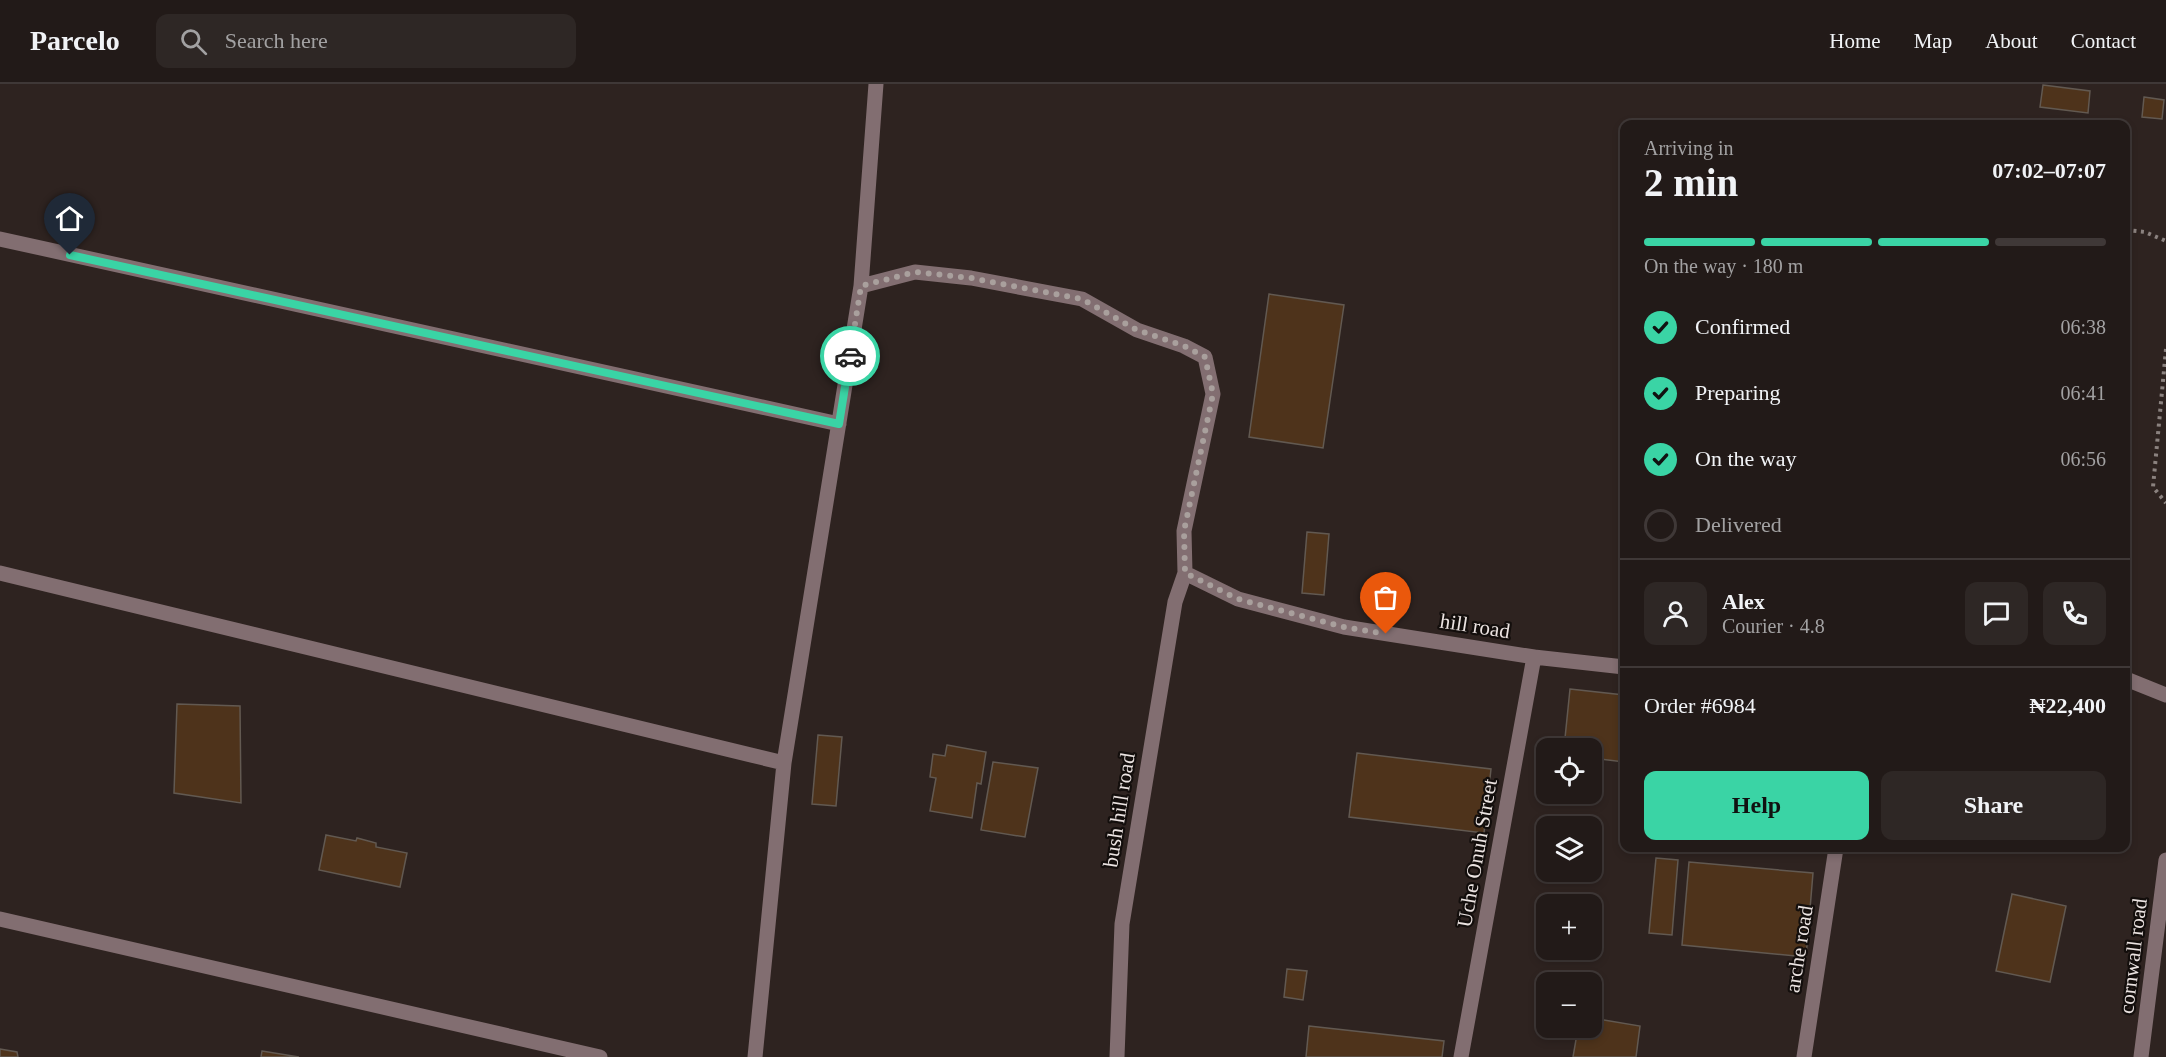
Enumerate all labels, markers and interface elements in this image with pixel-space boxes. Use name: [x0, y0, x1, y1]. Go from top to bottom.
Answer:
search box: [156, 14, 576, 68]
text: Parcelo: [30, 25, 120, 56]
icon: search: [177, 25, 210, 58]
text: Search here: [225, 28, 328, 53]
text: Home: [1829, 29, 1881, 53]
text: Map: [1914, 29, 1952, 53]
text: About: [1985, 29, 2038, 53]
text: Contact: [2071, 29, 2136, 53]
text: Arriving in: [1644, 137, 1733, 159]
text: 07:02–07:07: [1992, 158, 2106, 183]
text: 2 min: [1644, 161, 1738, 204]
pin: [44, 193, 95, 255]
icon: home: [53, 202, 86, 235]
text: On the way · 180 m: [1644, 255, 1803, 277]
icon: check: [1644, 311, 1677, 344]
text: Confirmed: [1695, 314, 1790, 339]
text: 06:38: [2060, 316, 2106, 338]
courier: [820, 326, 880, 386]
icon: car: [834, 340, 867, 373]
icon: check: [1644, 377, 1677, 410]
text: Preparing: [1695, 380, 1781, 405]
text: 06:41: [2060, 382, 2106, 404]
icon: check: [1644, 443, 1677, 476]
text: On the way: [1695, 446, 1796, 471]
text: 06:56: [2060, 448, 2106, 470]
text: Delivered: [1695, 512, 1782, 537]
pin: [1360, 572, 1411, 634]
icon: bag: [1369, 581, 1402, 614]
button: person: [1644, 582, 1707, 645]
button: chat: [1965, 582, 2028, 645]
button: phone: [2043, 582, 2106, 645]
text: Alex: [1722, 589, 1765, 614]
street label: hill road: [1438, 609, 1512, 643]
text: Courier · 4.8: [1722, 615, 1825, 637]
text: Order #6984: [1644, 693, 1756, 718]
text: ₦22,400: [2030, 693, 2106, 718]
map controls: [1536, 738, 1602, 1038]
button: locate: [1536, 738, 1602, 804]
street label: bush hill road: [1098, 751, 1140, 869]
button: Help: [1644, 771, 1869, 840]
button: Share: [1881, 771, 2106, 840]
street label: Uche Onuh Street: [1452, 777, 1502, 929]
button: layers: [1536, 816, 1602, 882]
button: +: [1536, 894, 1602, 960]
street label: cornwall road: [2114, 896, 2152, 1015]
street label: arche road: [1780, 903, 1818, 994]
button: −: [1536, 972, 1602, 1038]

